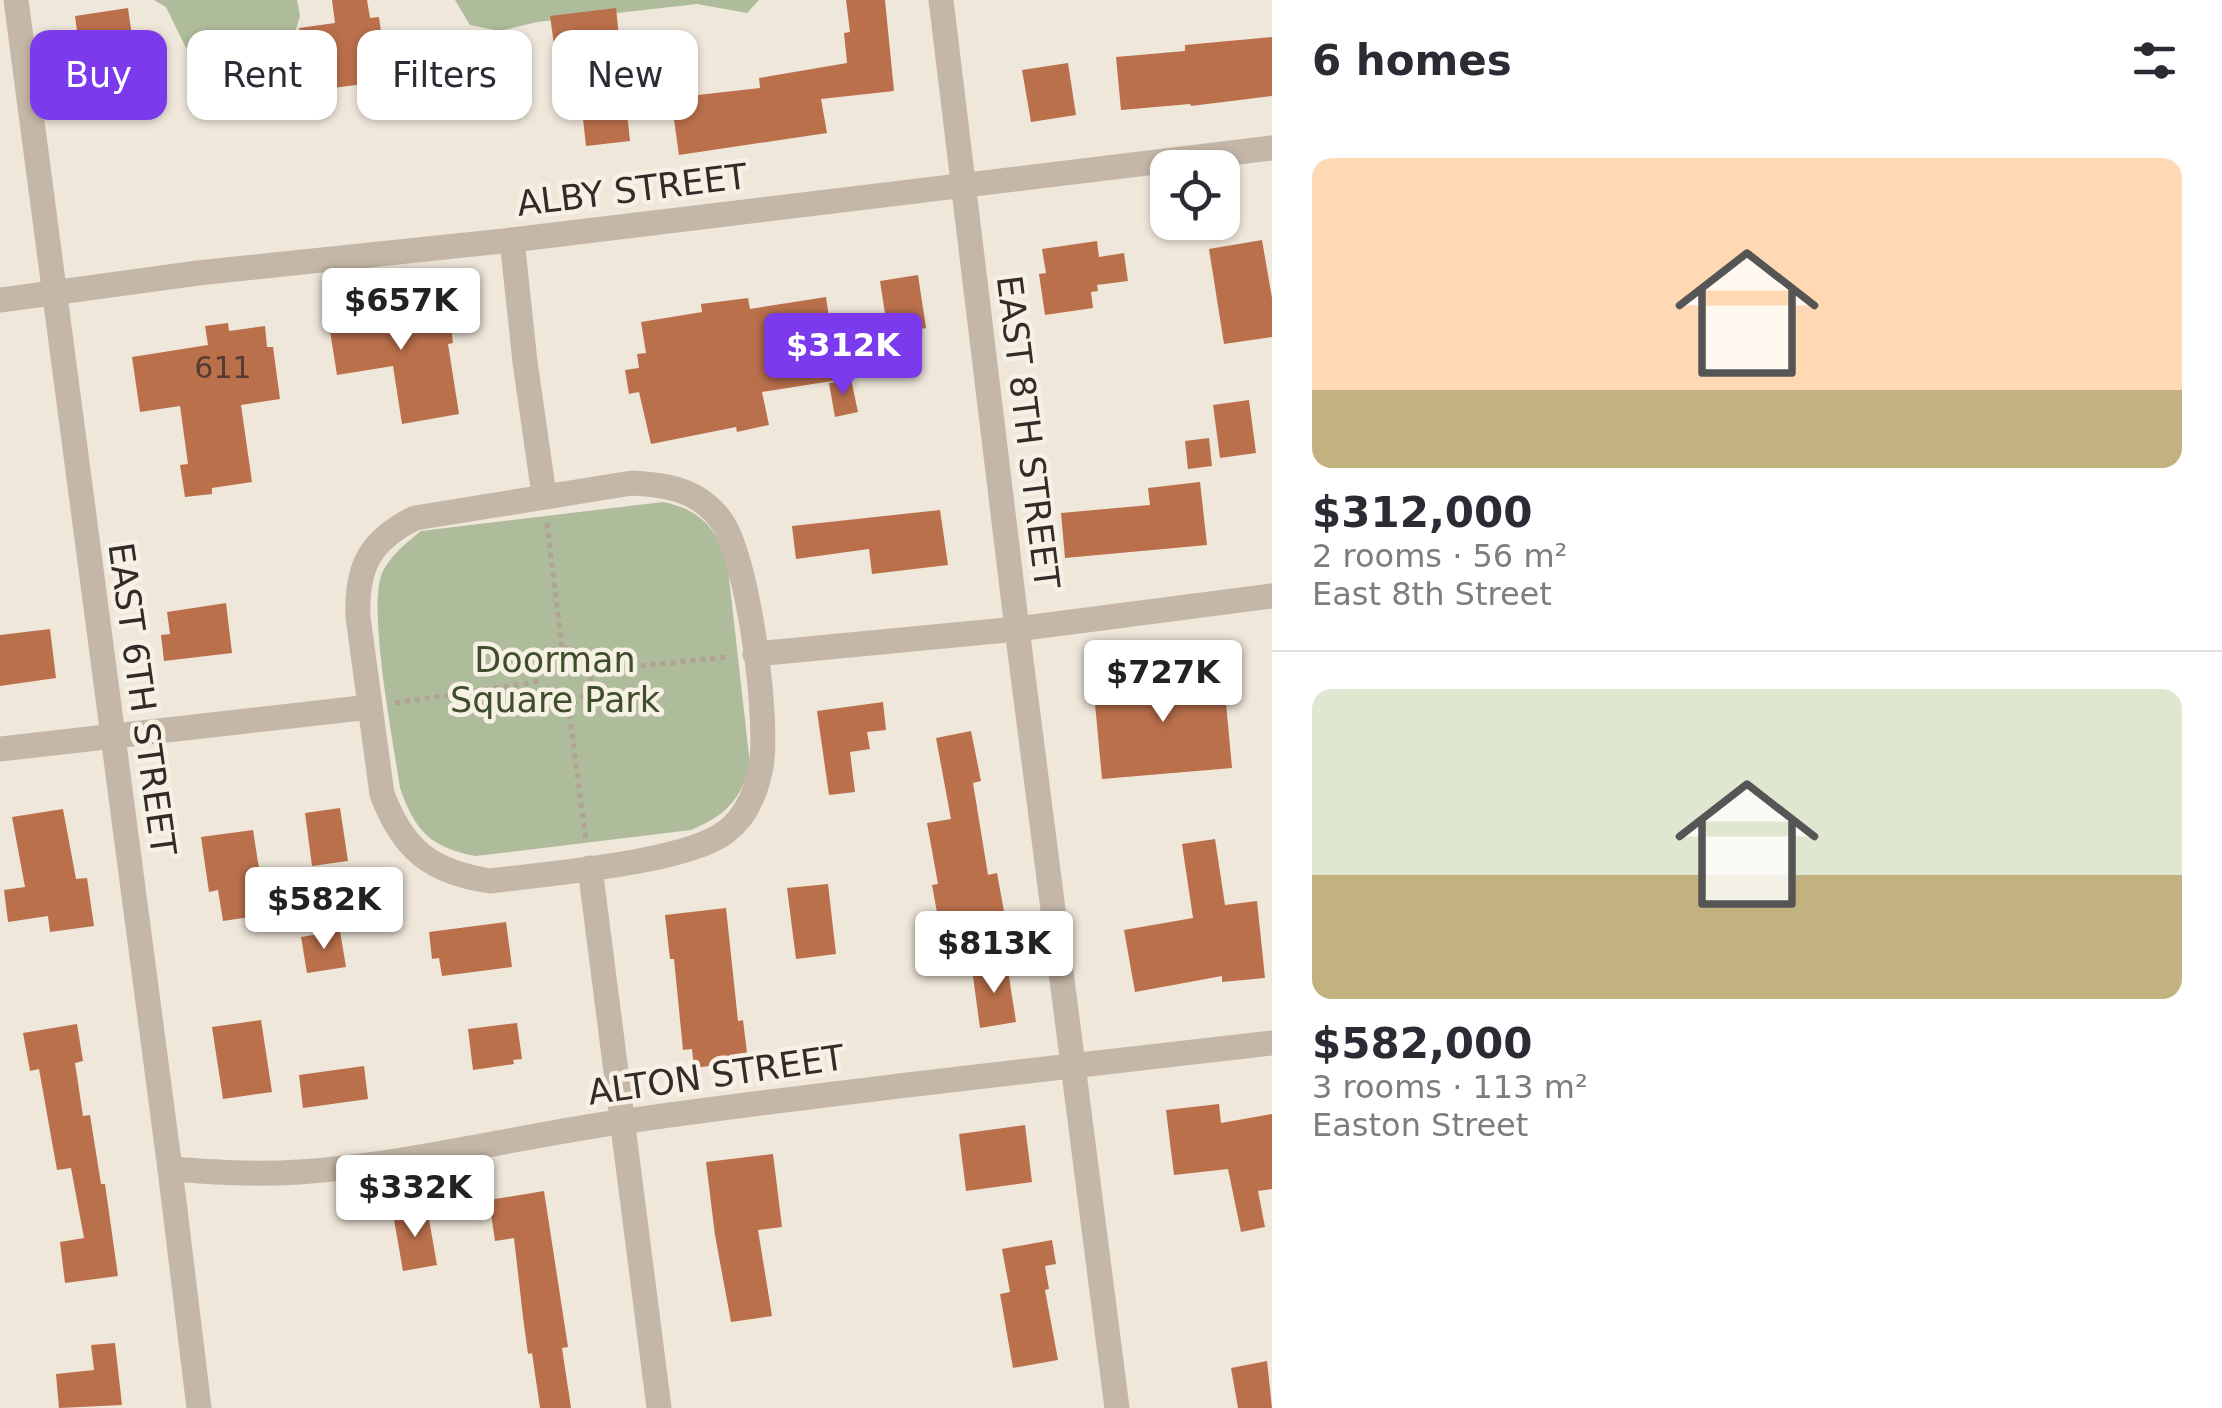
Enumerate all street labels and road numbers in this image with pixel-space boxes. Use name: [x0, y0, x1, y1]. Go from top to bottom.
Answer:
street label: ALBY STREET: [515, 156, 750, 224]
street label: EAST 8TH STREET: [989, 273, 1067, 592]
street label: EAST 6TH STREET: [100, 540, 184, 859]
street label: ALTON STREET: [585, 1037, 847, 1113]

